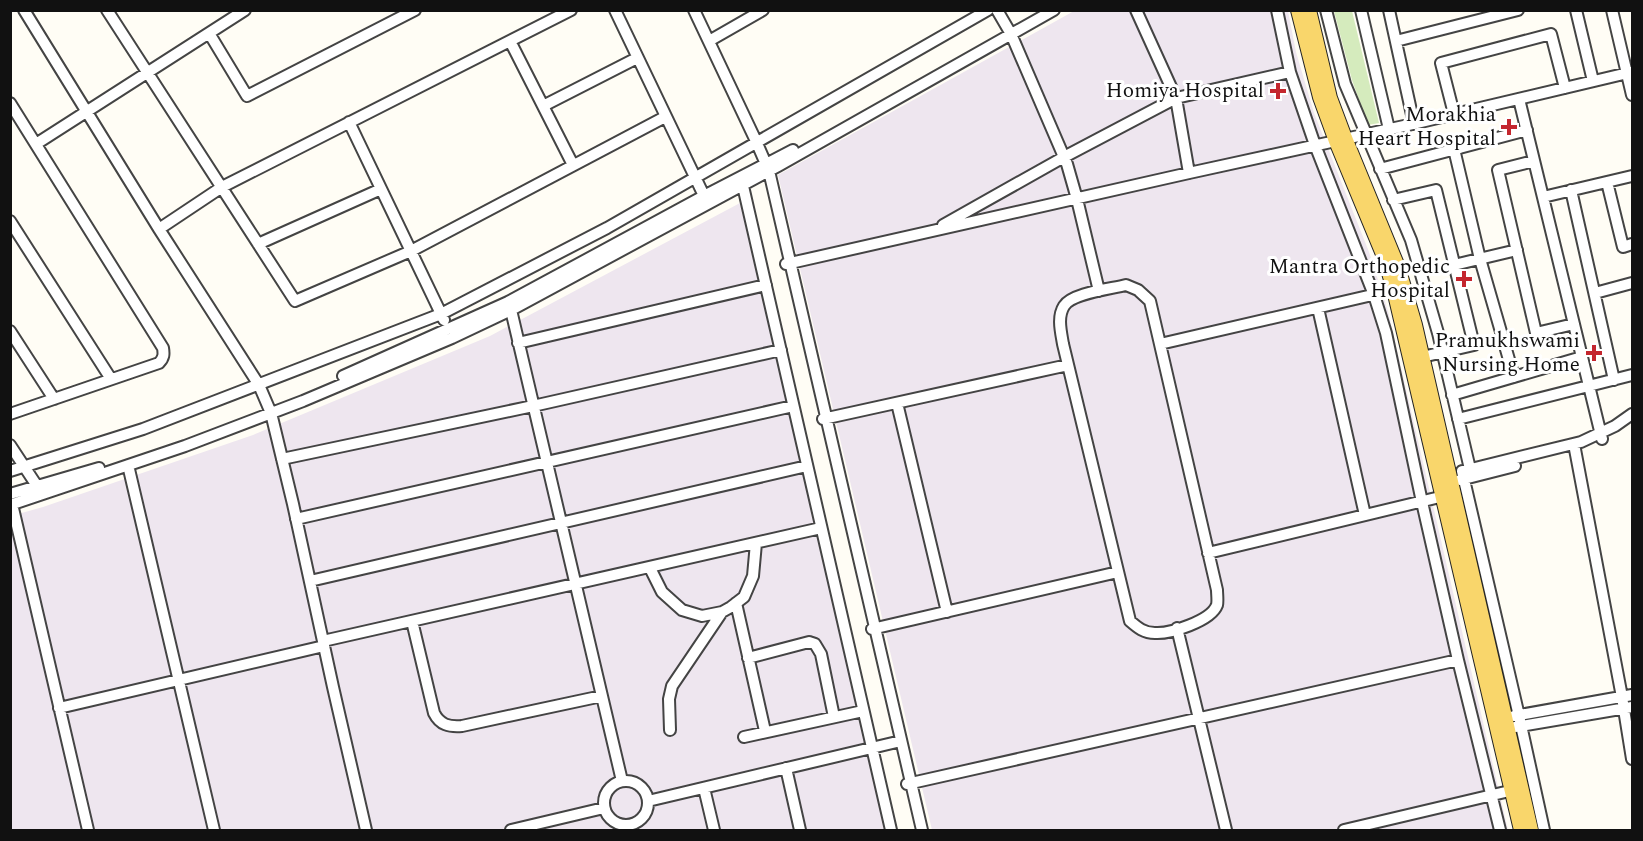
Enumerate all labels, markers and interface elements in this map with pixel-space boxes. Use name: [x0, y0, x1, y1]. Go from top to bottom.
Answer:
place label: Homiya Hospital: [1106, 75, 1264, 107]
marker: Homiya Hospital: [1269, 82, 1287, 100]
place label: Morakhia Heart Hospital: [1358, 99, 1497, 155]
marker: Morakhia Heart Hospital: [1500, 118, 1518, 136]
place label: Mantra Orthopedic Hospital: [1269, 251, 1450, 307]
marker: Mantra Orthopedic Hospital: [1455, 270, 1473, 288]
place label: Pramukhswami Nursing Home: [1435, 325, 1580, 381]
marker: Pramukhswami Nursing Home: [1585, 344, 1603, 362]

